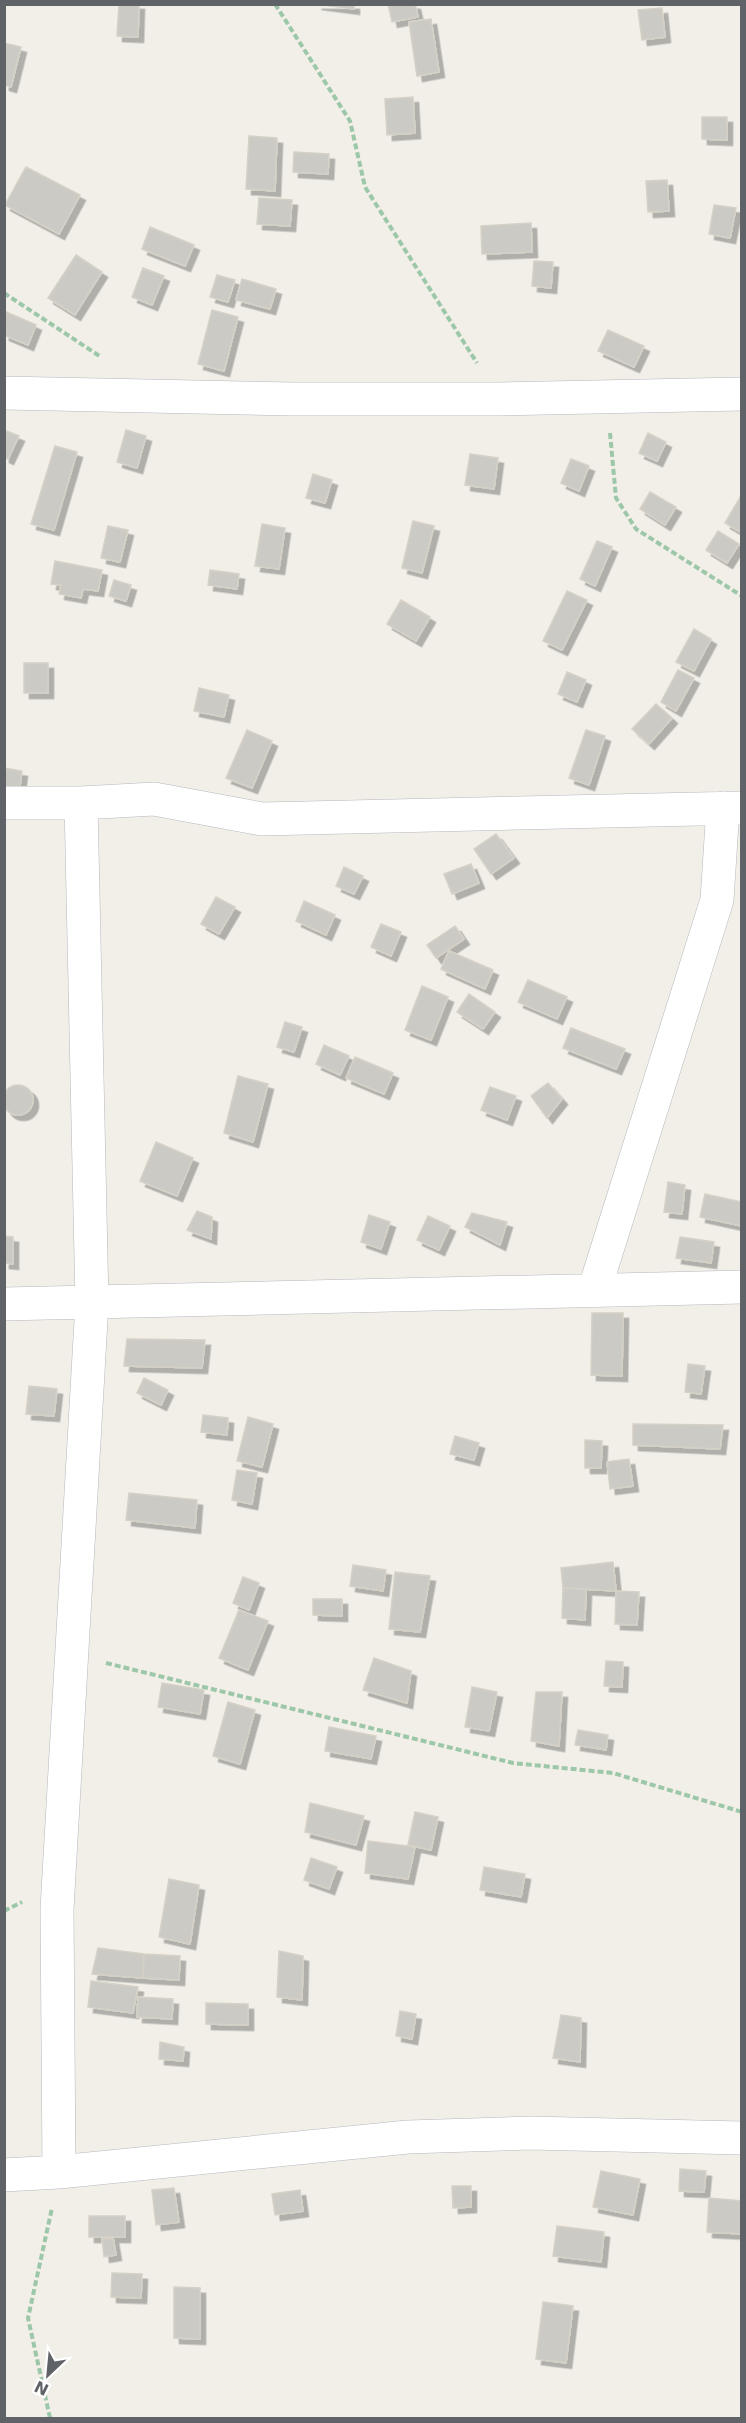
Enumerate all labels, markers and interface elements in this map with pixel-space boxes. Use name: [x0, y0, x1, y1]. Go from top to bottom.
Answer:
north arrow: [18, 2345, 78, 2405]
text: N: [31, 2377, 52, 2400]

